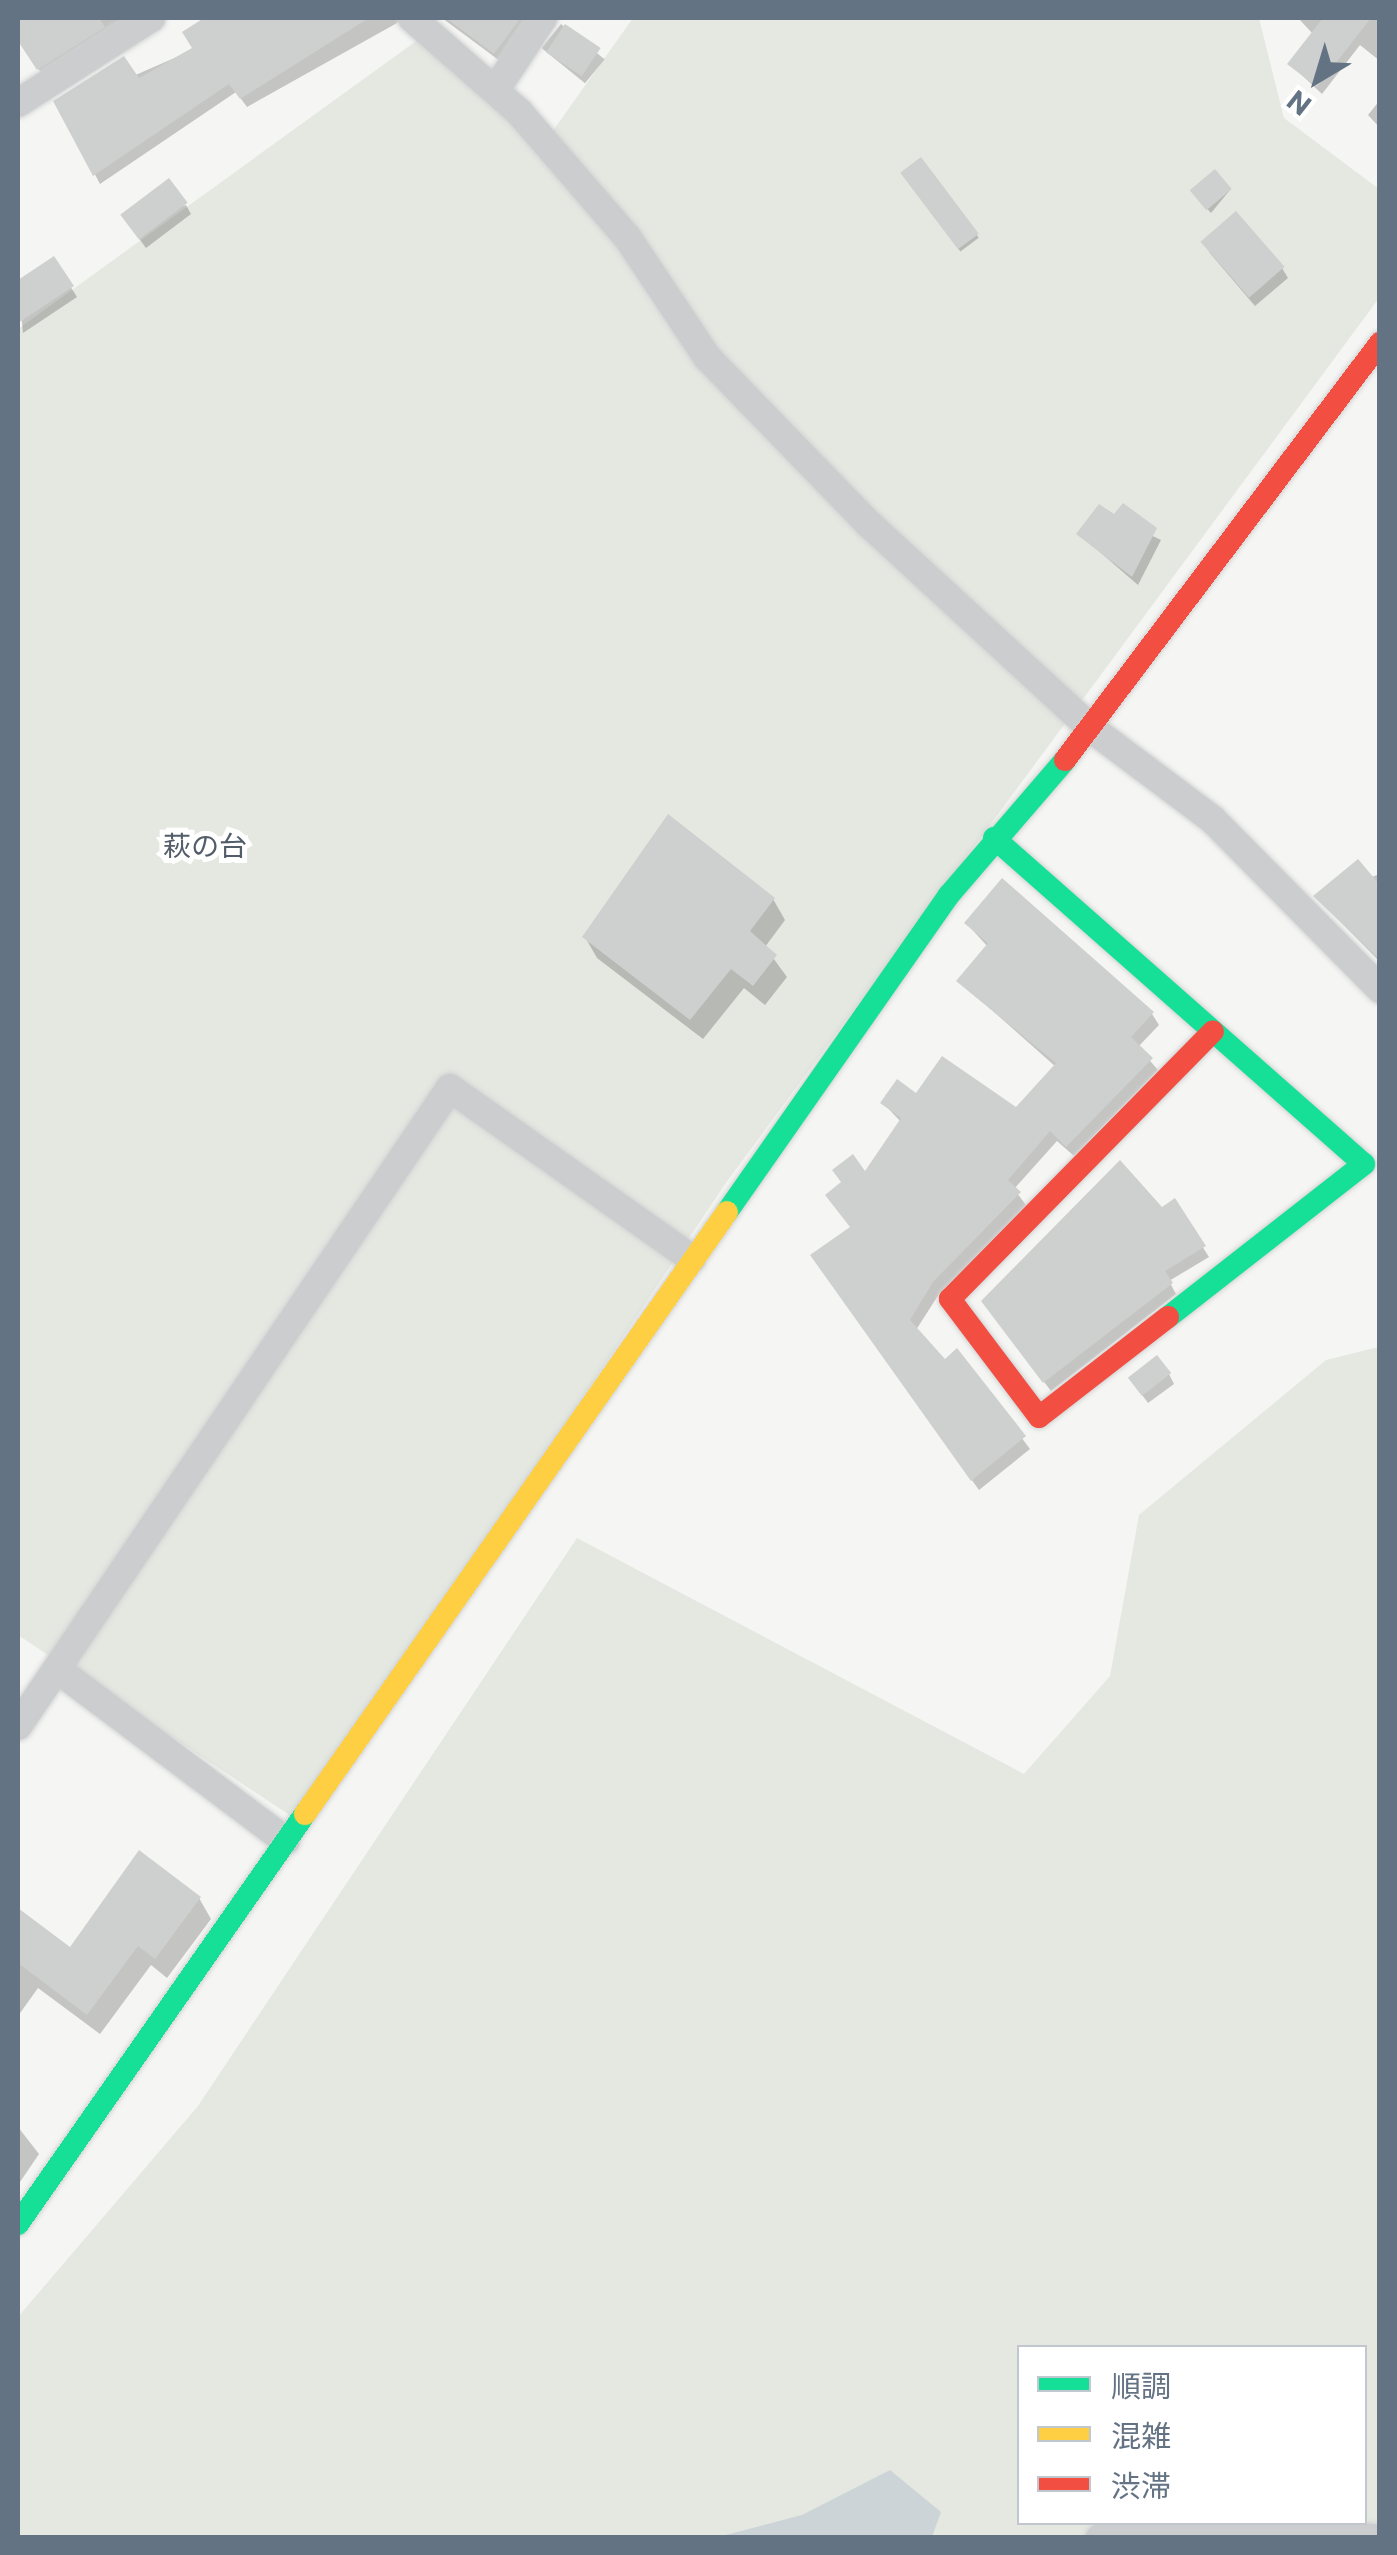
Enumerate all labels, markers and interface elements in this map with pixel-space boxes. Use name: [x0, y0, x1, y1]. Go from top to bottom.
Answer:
north arrow: [1267, 30, 1367, 130]
text: N: [1280, 84, 1317, 124]
district label: 萩の台: [163, 828, 247, 862]
legend: [1017, 2345, 1367, 2525]
text: 順調: [1111, 2366, 1171, 2403]
text: 混雑: [1111, 2416, 1171, 2453]
text: 渋滞: [1111, 2466, 1171, 2503]

